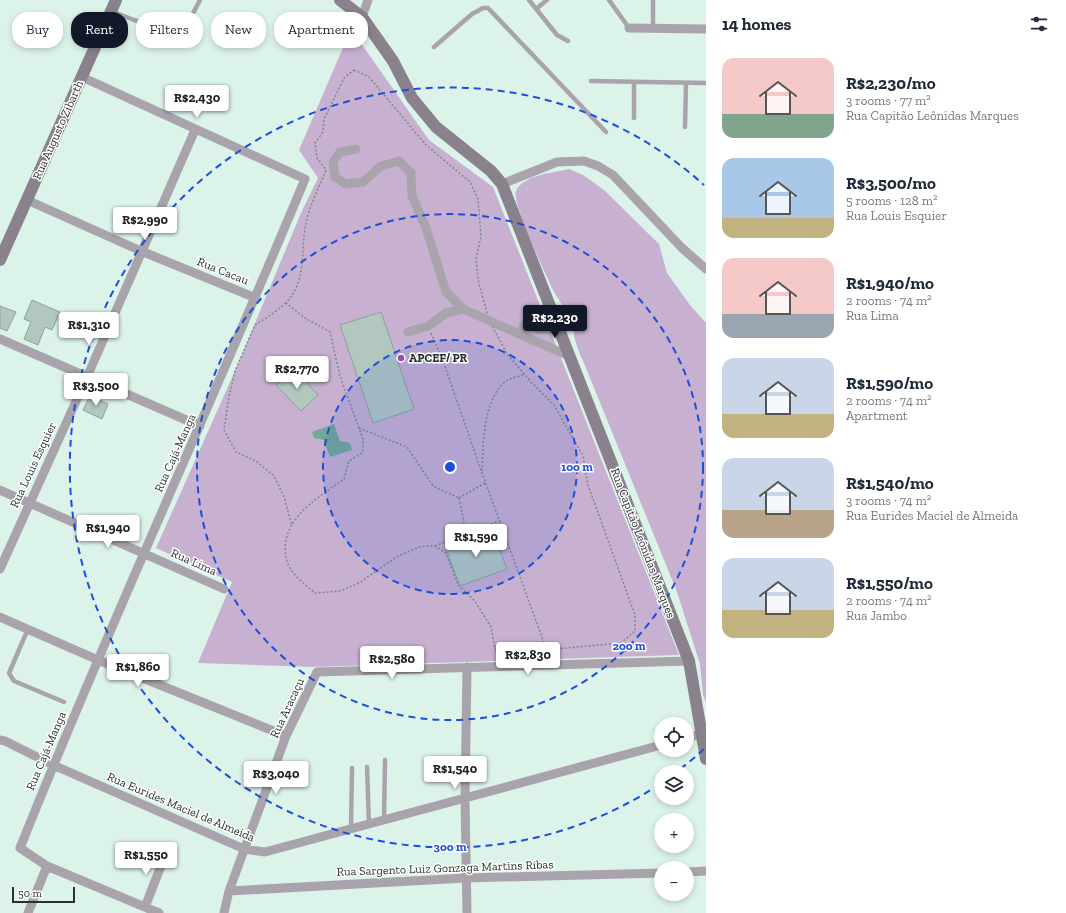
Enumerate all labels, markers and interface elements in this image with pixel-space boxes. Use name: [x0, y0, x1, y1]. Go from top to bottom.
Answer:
chip: Buy: [12, 12, 63, 48]
chip: Rent: [71, 12, 128, 48]
chip: Filters: [136, 12, 203, 48]
chip: New: [211, 12, 266, 48]
chip: Apartment: [274, 12, 368, 48]
icon: filters: [1028, 13, 1050, 35]
text: 14 homes: [722, 14, 791, 34]
text: R$2,230/mo: [846, 73, 936, 93]
icon: home: [754, 74, 802, 122]
street label: Rua Augusto Zibarth: [30, 78, 86, 182]
pin: R$2,430: [160, 85, 234, 119]
text: R$2,430: [174, 90, 220, 105]
text: 3 rooms · 77 m²: [846, 93, 931, 108]
text: Rua Capitão Leônidas Marques: [846, 108, 1019, 123]
text: R$3,500/mo: [846, 173, 936, 193]
icon: home: [754, 174, 802, 222]
text: 5 rooms · 128 m²: [846, 193, 937, 208]
pin: R$2,990: [108, 207, 182, 241]
text: Rua Louis Esquier: [846, 208, 947, 223]
text: R$2,990: [122, 212, 168, 227]
street label: Rua Cacau: [195, 254, 251, 288]
text: R$1,940/mo: [846, 273, 934, 293]
icon: home: [754, 274, 802, 322]
text: 2 rooms · 74 m²: [846, 293, 932, 308]
pin: R$2,230: [518, 305, 592, 339]
text: Rua Lima: [846, 308, 899, 323]
text: R$2,230: [532, 310, 578, 325]
pin: R$1,310: [52, 312, 126, 346]
text: R$1,310: [68, 317, 110, 332]
place label: APCEF/ PR: [409, 351, 468, 365]
marker: APCEF/ PR: [396, 353, 406, 363]
pin: R$2,770: [260, 356, 334, 390]
text: R$2,770: [275, 361, 319, 376]
pin: R$3,500: [59, 373, 133, 407]
text: R$1,590/mo: [846, 373, 933, 393]
icon: home: [754, 374, 802, 422]
text: R$3,500: [73, 378, 119, 393]
text: 2 rooms · 74 m²: [846, 393, 932, 408]
text: Apartment: [846, 408, 908, 423]
street label: Rua Cajá-Manga: [151, 411, 200, 495]
street label: Rua Louis Esquier: [7, 420, 59, 510]
centre of rings: [443, 460, 457, 474]
text: 100 m: [561, 460, 593, 474]
street label: Rua Capitão Leônidas Marques: [608, 466, 678, 620]
text: R$1,540/mo: [846, 473, 934, 493]
icon: home: [754, 474, 802, 522]
text: 3 rooms · 74 m²: [846, 493, 931, 508]
text: Rua Eurides Maciel de Almeida: [846, 508, 1018, 523]
pin: R$1,940: [71, 515, 145, 549]
text: R$1,940: [86, 520, 130, 535]
pin: R$1,590: [439, 524, 513, 558]
text: R$1,590: [454, 529, 498, 544]
street label: Rua Lima: [169, 546, 219, 578]
text: R$1,550/mo: [846, 573, 933, 593]
icon: home: [754, 574, 802, 622]
text: 2 rooms · 74 m²: [846, 593, 932, 608]
text: Rua Jambo: [846, 608, 907, 623]
text: 200 m: [612, 639, 646, 653]
pin: R$2,830: [491, 642, 565, 676]
pin: R$2,580: [355, 646, 429, 680]
text: R$2,830: [505, 647, 551, 662]
text: R$2,580: [369, 651, 415, 666]
pin: R$1,860: [101, 654, 175, 688]
text: R$1,860: [116, 659, 160, 674]
street label: Rua Aracaçu: [267, 676, 307, 740]
street label: Rua Cajá-Manga: [23, 709, 70, 793]
map controls: [654, 717, 694, 901]
button: locate: [654, 717, 694, 757]
pin: R$1,540: [418, 756, 492, 790]
pin: R$3,040: [239, 761, 313, 795]
text: R$1,540: [433, 761, 477, 776]
button: layers: [654, 765, 694, 805]
text: R$3,040: [253, 766, 299, 781]
street label: Rua Eurides Maciel de Almeida: [105, 769, 257, 845]
button: +: [654, 813, 694, 853]
text: 300 m: [434, 840, 467, 854]
pin: R$1,550: [109, 842, 183, 876]
text: R$1,550: [124, 847, 168, 862]
street label: Rua Sargento Luiz Gonzaga Martins Ribas: [336, 857, 554, 879]
button: −: [654, 861, 694, 901]
scale bar: [12, 885, 75, 904]
text: 50 m: [18, 887, 42, 900]

